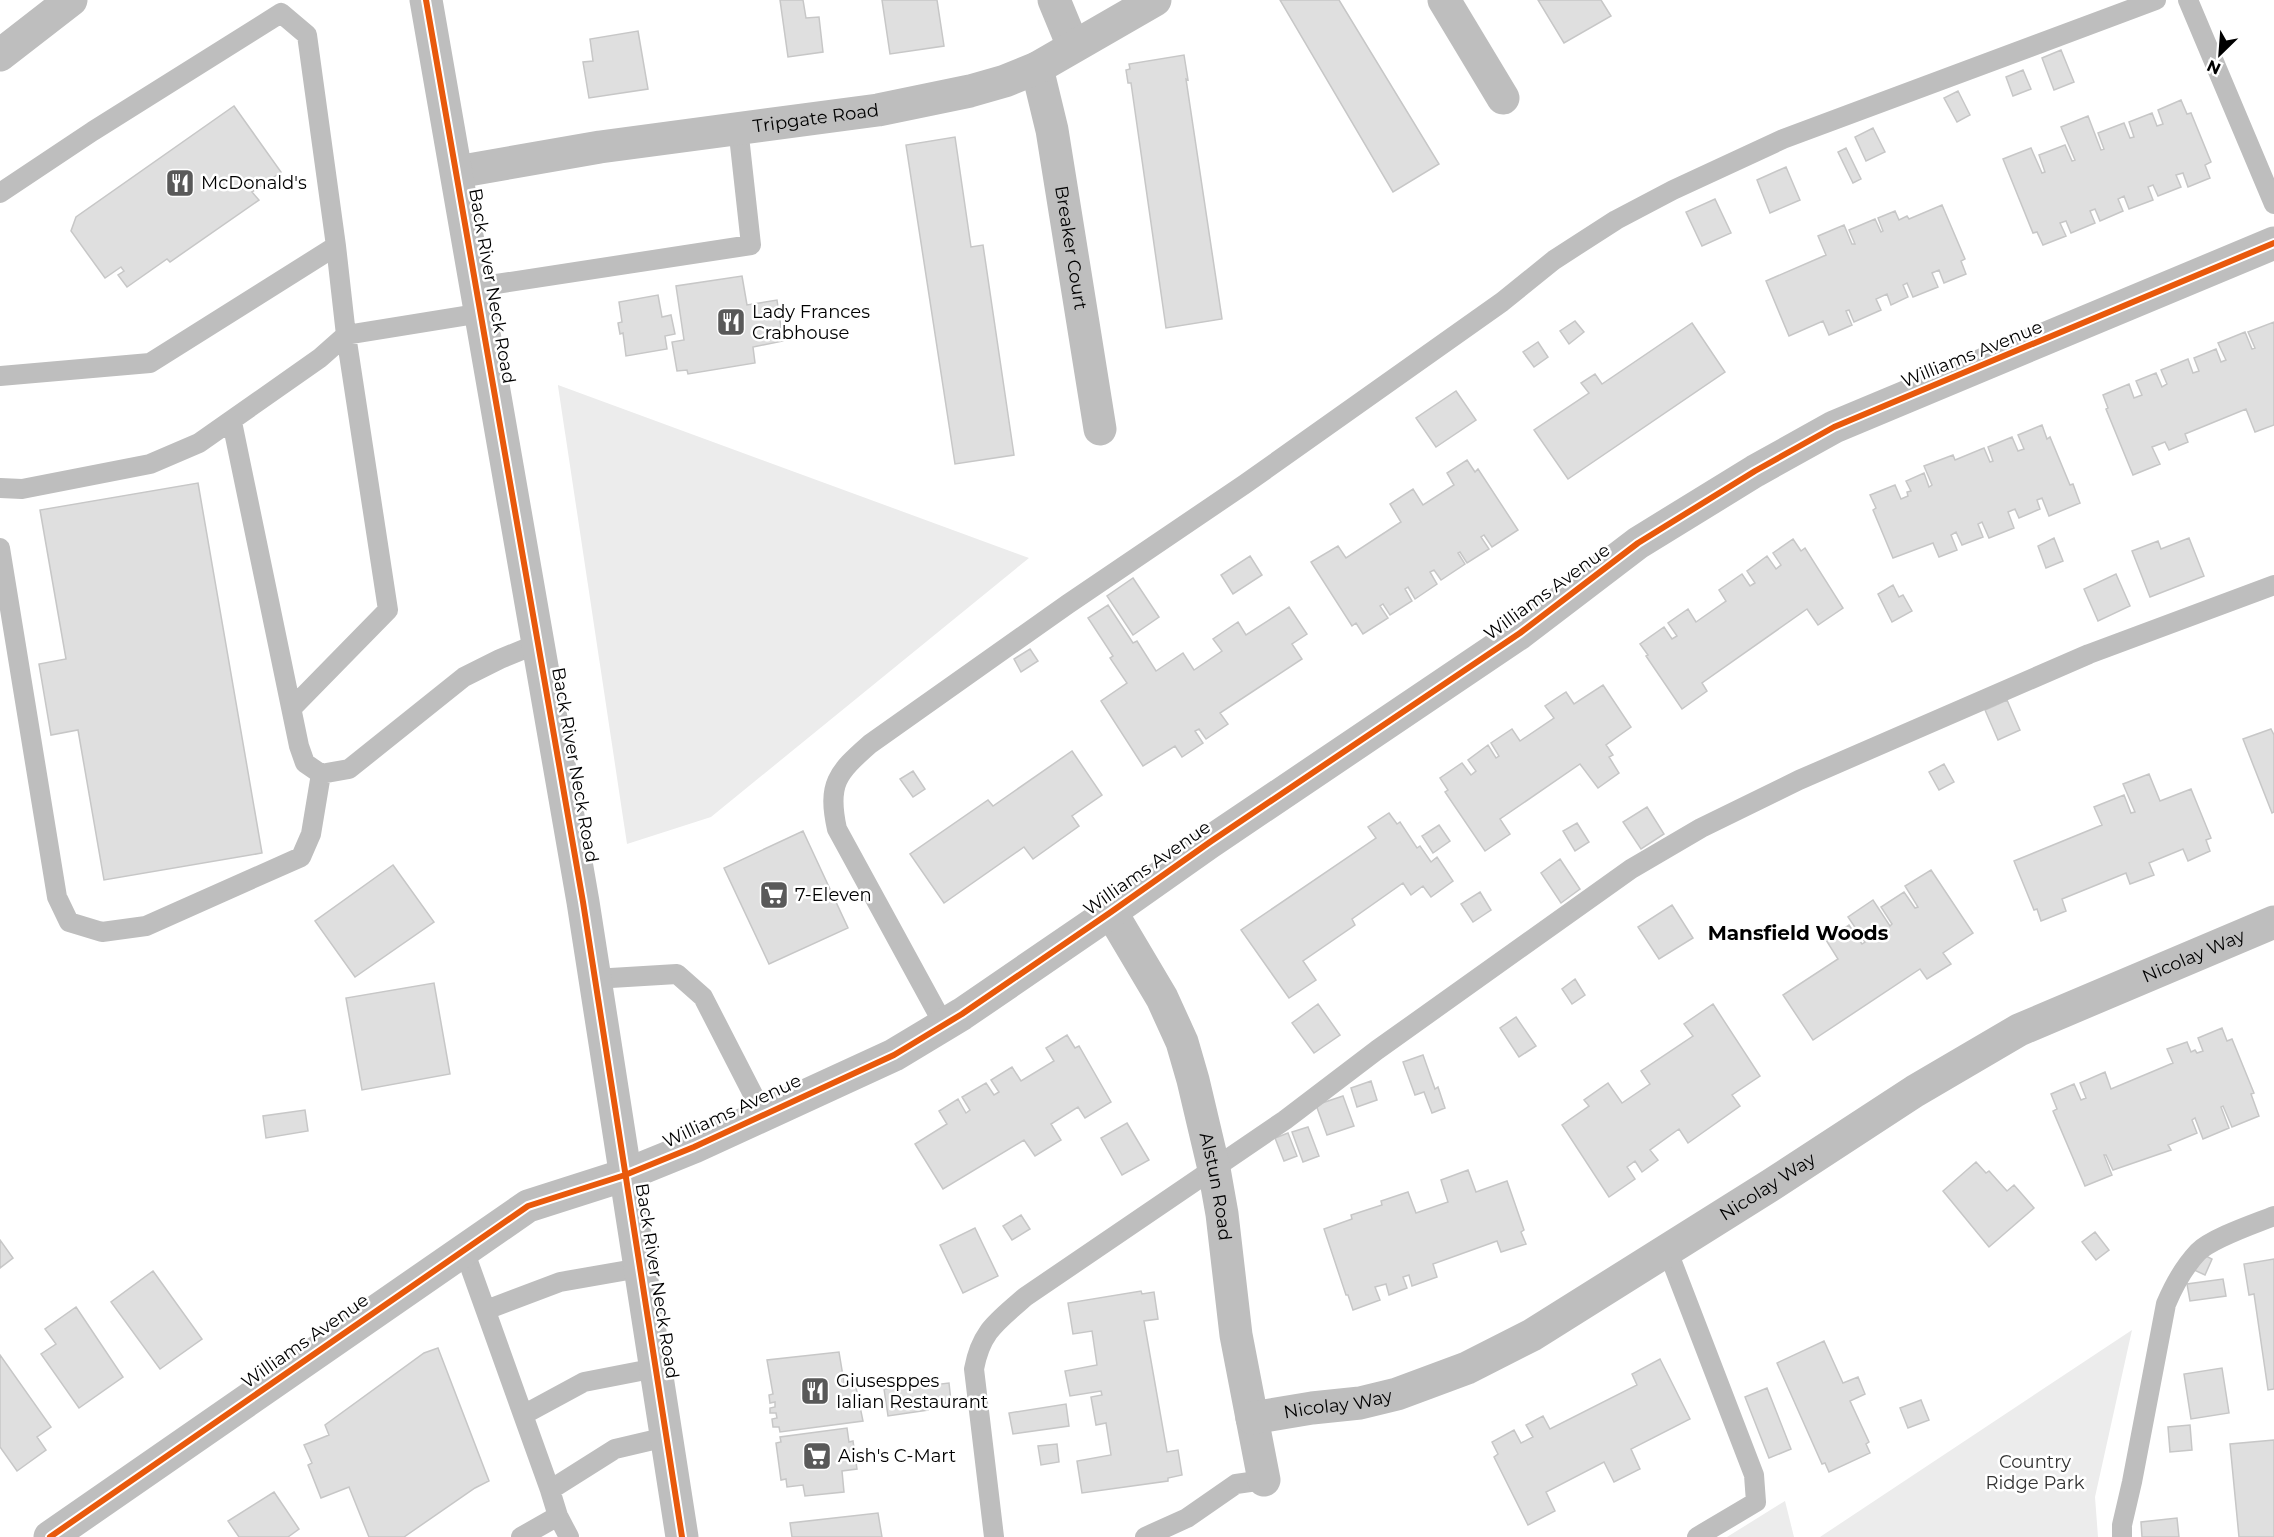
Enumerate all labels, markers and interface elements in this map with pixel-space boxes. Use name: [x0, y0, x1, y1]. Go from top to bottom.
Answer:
north arrow: [2190, 24, 2250, 84]
text: N: [2204, 56, 2224, 78]
street label: Tripgate Road: [752, 99, 880, 138]
restaurant icon: McDonald's: [164, 167, 196, 199]
place label: McDonald's: [201, 172, 307, 194]
street label: Breaker Court: [1050, 184, 1092, 311]
street label: Back River Neck Road: [464, 187, 520, 385]
place label: Lady Frances Crabhouse: [752, 301, 870, 344]
restaurant icon: Lady Frances Crabhouse: [715, 306, 747, 338]
street label: Williams Avenue: [1898, 316, 2046, 392]
street label: Williams Avenue: [1480, 539, 1614, 645]
street label: Back River Neck Road: [547, 666, 603, 864]
street label: Williams Avenue: [1079, 816, 1215, 920]
supermarket icon: 7-Eleven: [758, 879, 790, 911]
place label: 7-Eleven: [795, 884, 872, 906]
district label: Mansfield Woods: [1708, 921, 1889, 945]
street label: Nicolay Way: [2139, 925, 2248, 988]
street label: Williams Avenue: [659, 1069, 805, 1153]
street label: Alstun Road: [1195, 1130, 1236, 1242]
street label: Nicolay Way: [1715, 1148, 1820, 1225]
street label: Back River Neck Road: [631, 1182, 683, 1380]
street label: Williams Avenue: [237, 1289, 373, 1393]
place label: Giusesppes Ialian Restaurant: [836, 1370, 988, 1413]
restaurant icon: Giusesppes Ialian Restaurant: [799, 1375, 831, 1407]
street label: Nicolay Way: [1282, 1385, 1395, 1424]
supermarket icon: Aish's C-Mart: [801, 1440, 833, 1472]
place label: Aish's C-Mart: [838, 1445, 956, 1467]
park label: Country Ridge Park: [1985, 1451, 2085, 1494]

